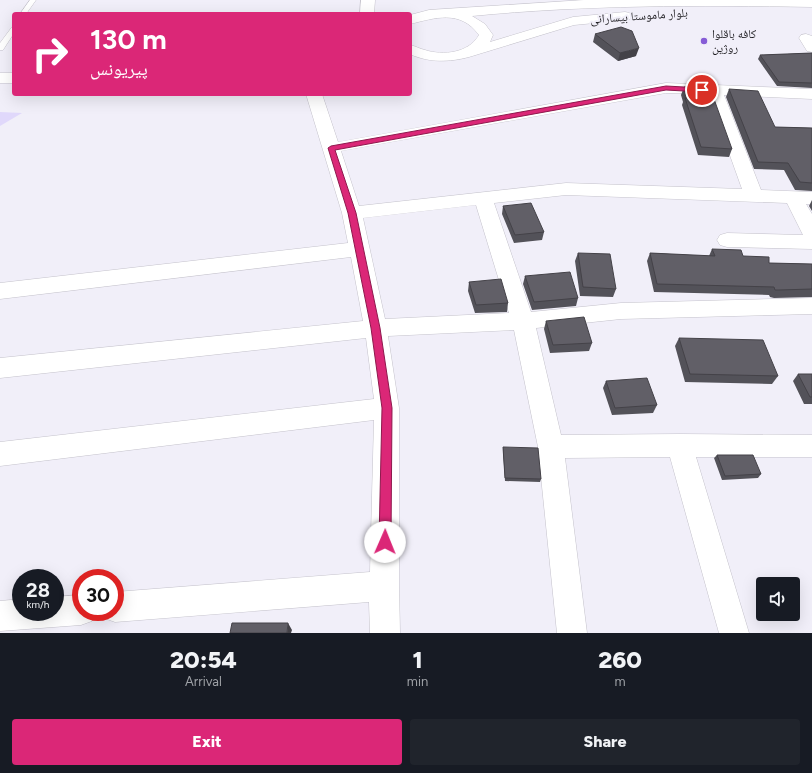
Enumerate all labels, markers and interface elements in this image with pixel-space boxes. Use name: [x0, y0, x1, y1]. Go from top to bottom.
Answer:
street label: بلوار ماموستا بیسارانی: [590, 6, 688, 27]
text: 130 m: [90, 22, 167, 56]
place label: کافه باقلوا روژین: [712, 27, 756, 55]
icon: right: [24, 28, 76, 80]
marker: کافه باقلوا روژین: [699, 36, 709, 46]
text: پیریونس: [90, 58, 148, 80]
pin: [685, 73, 719, 107]
icon: arrive: [691, 79, 713, 101]
position arrow: [364, 521, 406, 563]
speed limit sign: 30: [72, 569, 124, 621]
map controls: [756, 577, 800, 621]
button: sound: [756, 577, 800, 621]
text: 28: [26, 578, 50, 602]
text: km/h: [27, 598, 49, 611]
text: 20:54: [170, 645, 237, 674]
text: 1: [412, 645, 423, 674]
text: 260: [598, 645, 642, 674]
text: Arrival: [185, 674, 222, 689]
text: min: [407, 674, 428, 689]
text: m: [615, 674, 626, 689]
button: Exit: [12, 719, 402, 765]
button: Share: [410, 719, 800, 765]

